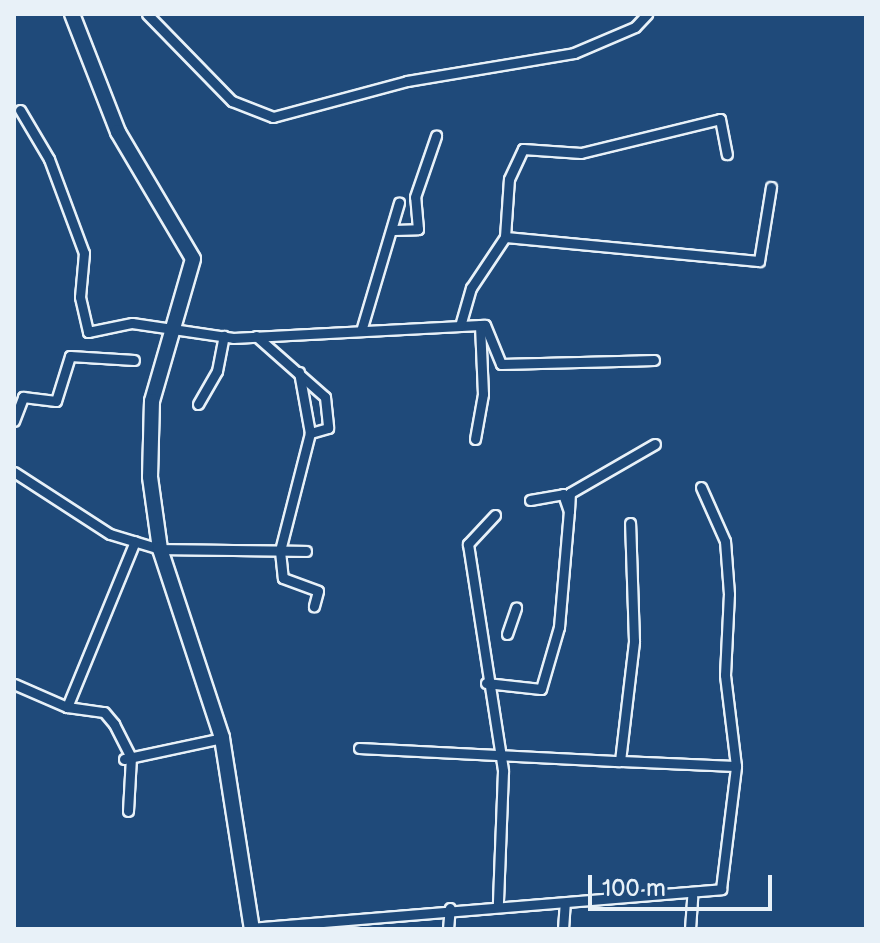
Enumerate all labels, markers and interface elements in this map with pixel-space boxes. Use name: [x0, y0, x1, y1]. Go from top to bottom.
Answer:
scale bar: [592, 859, 776, 909]
text: 100 m: [602, 874, 666, 903]

